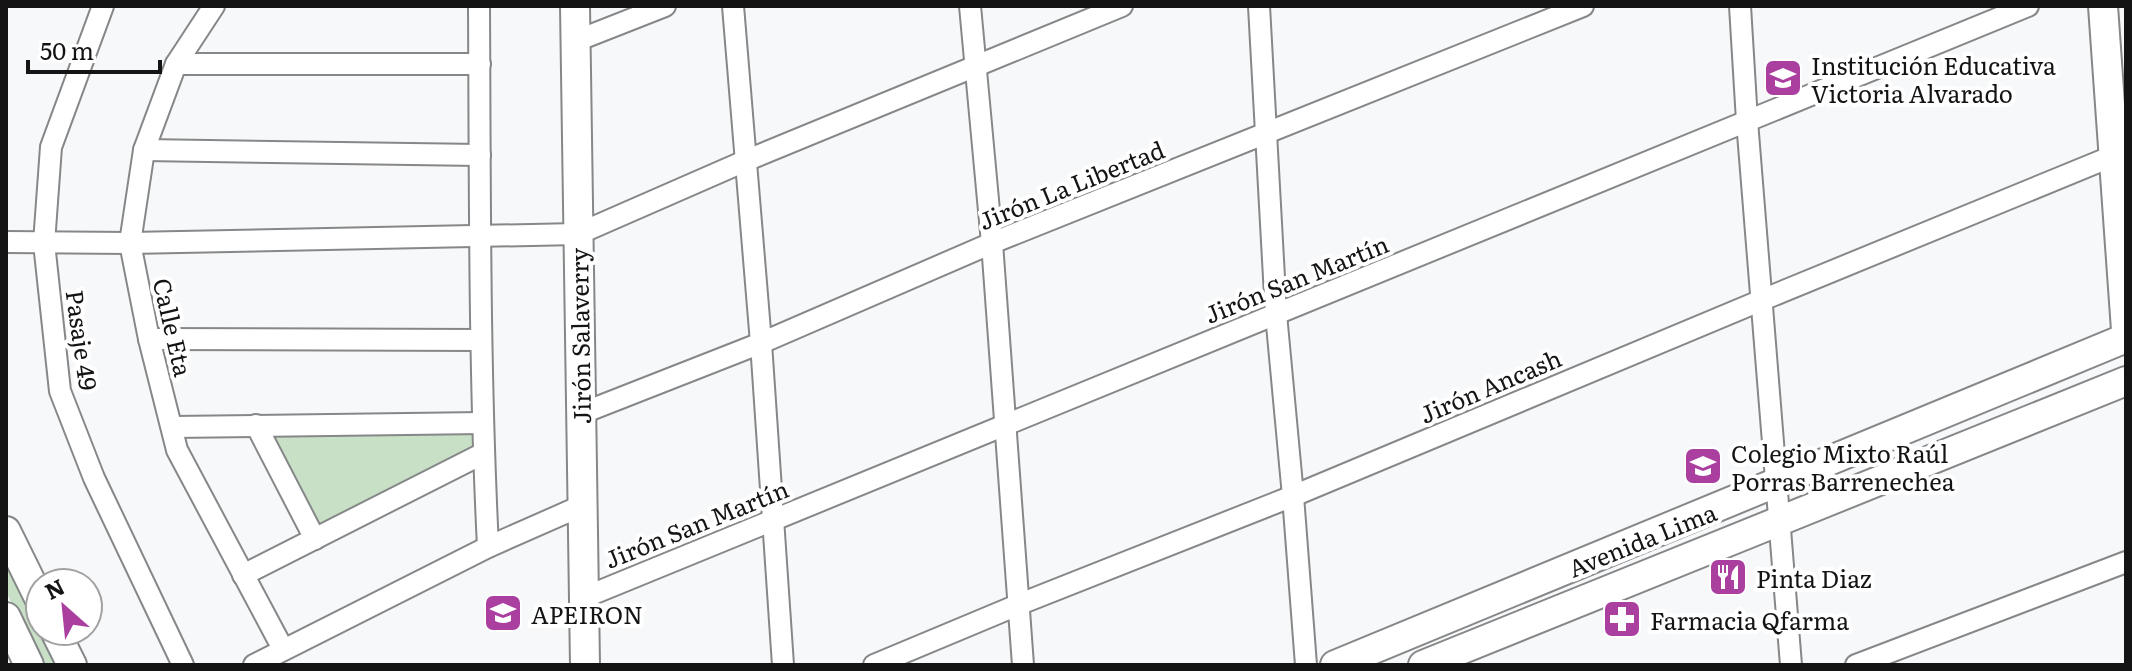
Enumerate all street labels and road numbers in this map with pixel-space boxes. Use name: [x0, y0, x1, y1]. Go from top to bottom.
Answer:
street label: Jirón La Libertad: [973, 131, 1170, 237]
street label: Jirón San Martín: [1199, 225, 1393, 331]
street label: Jirón Salaverry: [560, 247, 598, 424]
street label: Calle Eta: [146, 274, 202, 380]
street label: Pasaje 49: [59, 288, 107, 392]
street label: Jirón Ancash: [1414, 339, 1567, 431]
street label: Jirón San Martín: [599, 470, 793, 576]
street label: Avenida Lima: [1563, 493, 1721, 585]

